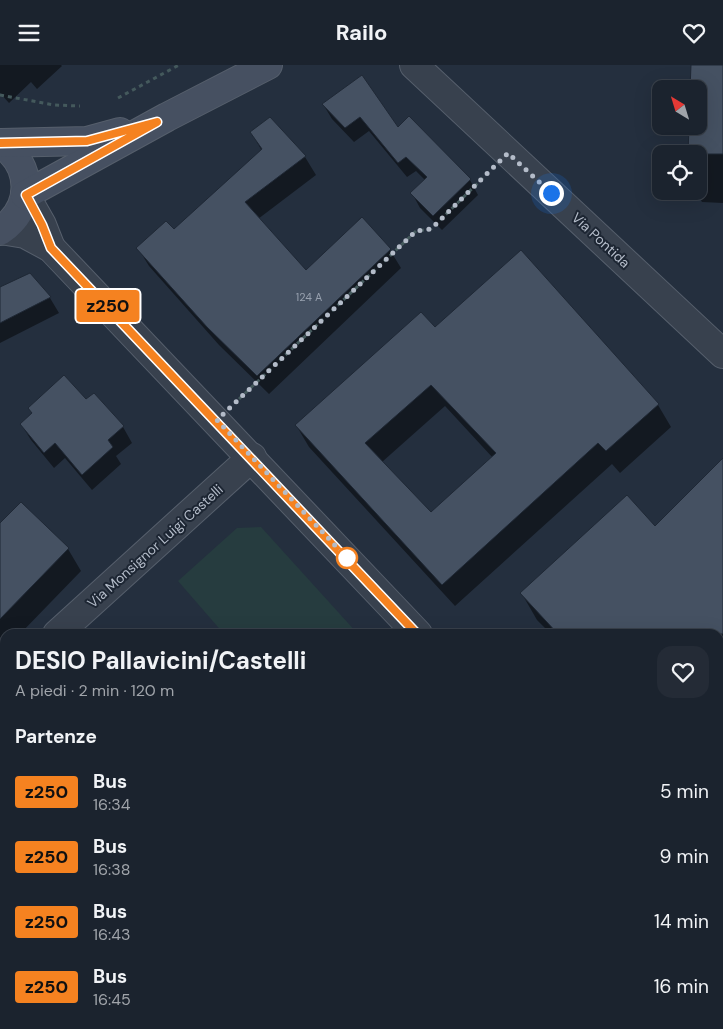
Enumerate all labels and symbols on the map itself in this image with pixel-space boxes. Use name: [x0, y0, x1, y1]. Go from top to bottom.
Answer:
north arrow: [652, 80, 708, 135]
your location: [539, 181, 564, 206]
street label: Via Pontida: [568, 208, 634, 272]
line badge: z250: [73, 290, 143, 322]
house number: 124 A: [296, 290, 322, 304]
street label: Via Monsignor Luigi Castelli: [83, 480, 227, 612]
unlabelled marker: [336, 547, 358, 569]

